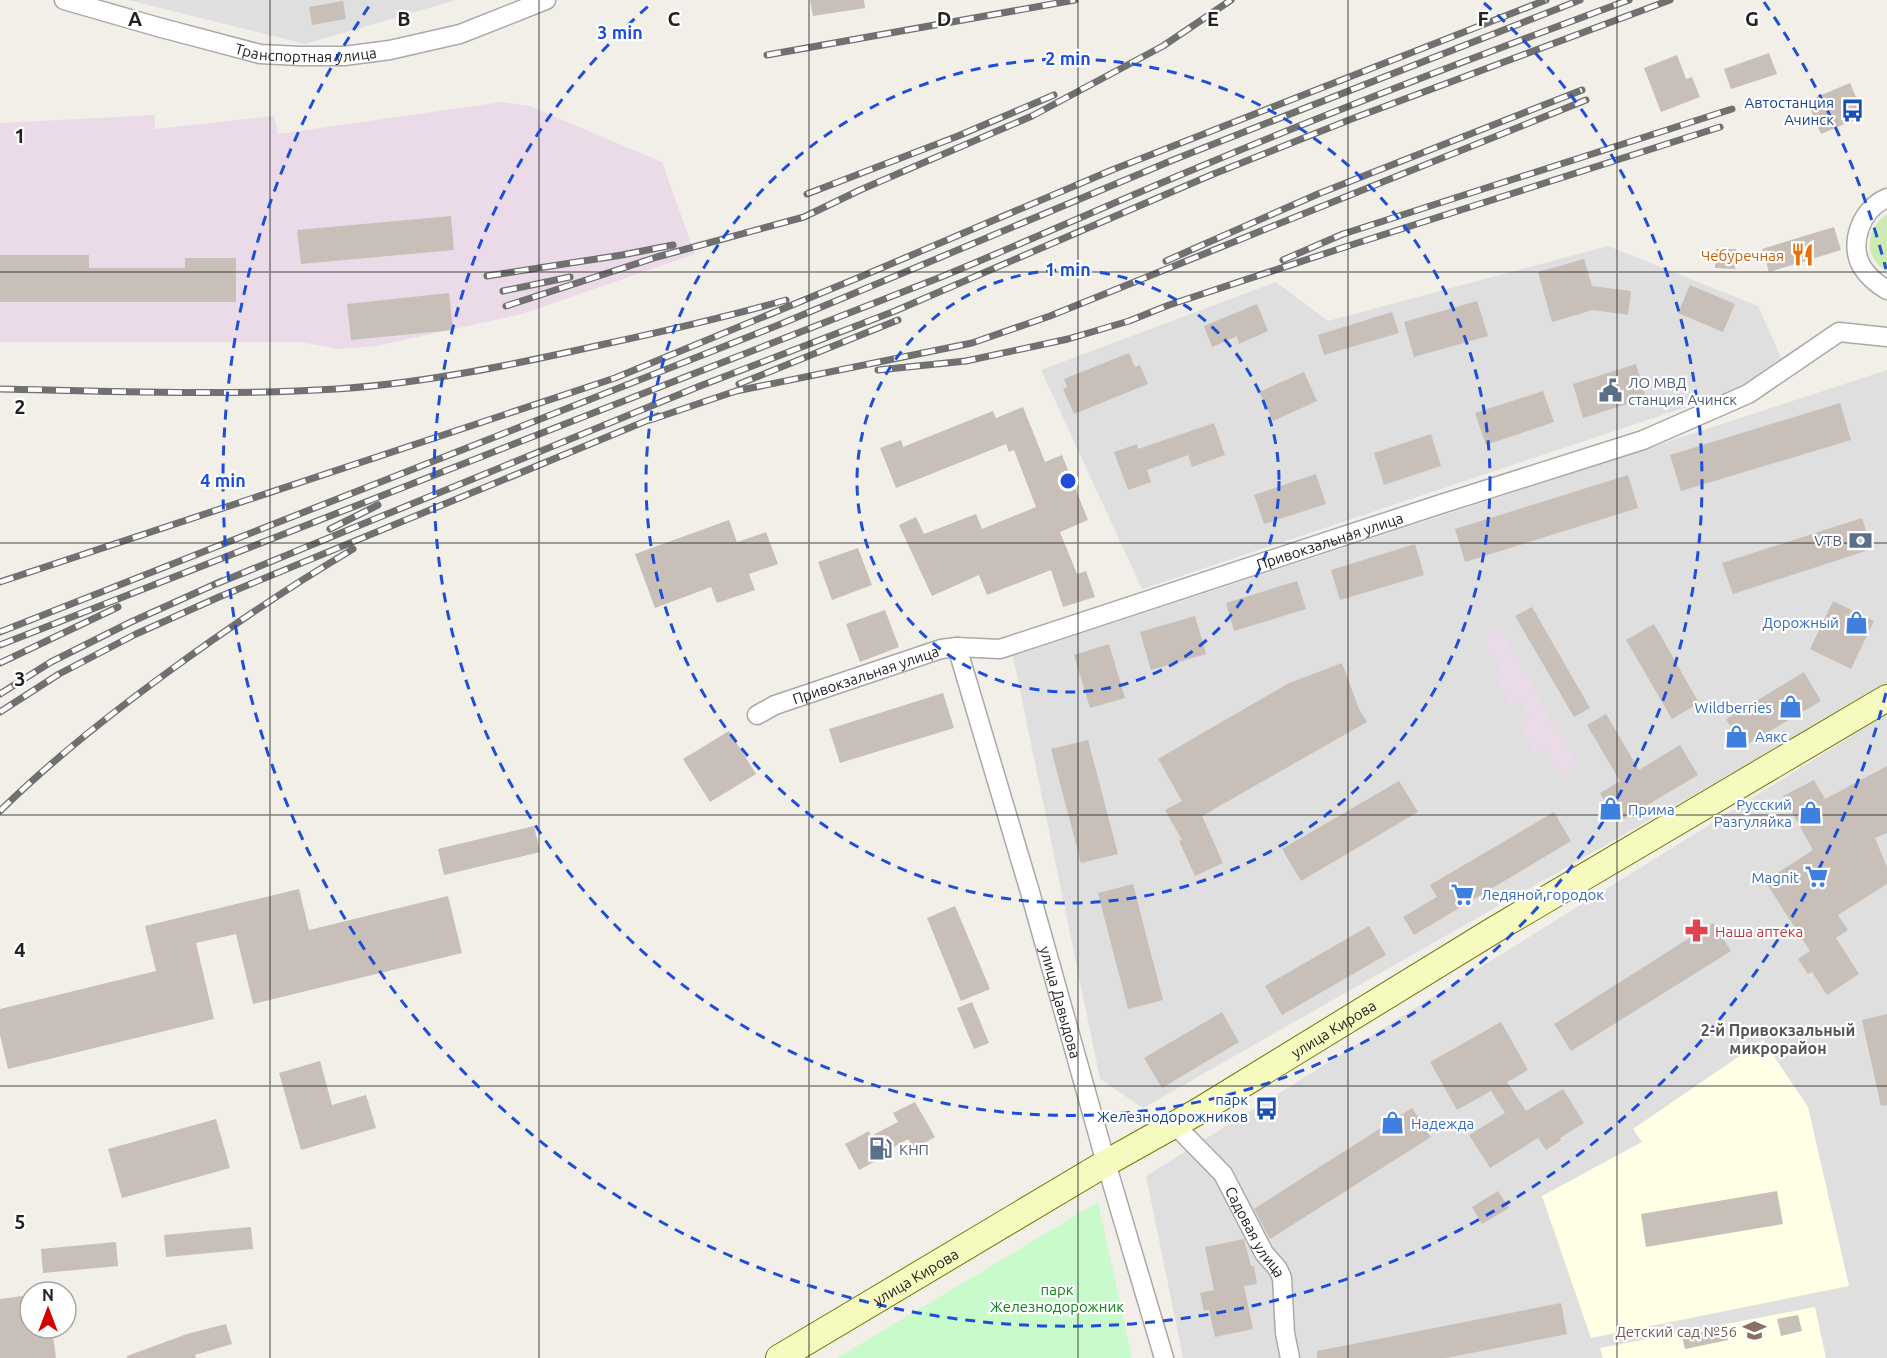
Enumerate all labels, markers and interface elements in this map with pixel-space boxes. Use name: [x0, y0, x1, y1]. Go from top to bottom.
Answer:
text: A: [128, 7, 142, 30]
text: B: [397, 7, 411, 30]
text: C: [668, 7, 681, 30]
text: D: [937, 7, 951, 30]
text: E: [1207, 7, 1219, 30]
text: F: [1477, 7, 1489, 30]
text: G: [1745, 7, 1759, 30]
text: 3 min: [597, 22, 643, 42]
street label: Транспортная улица: [233, 39, 378, 65]
text: 2 min: [1045, 48, 1091, 68]
place label: Автостанция Ачинск: [1745, 94, 1834, 128]
bus stop icon: Автостанция Ачинск: [1839, 98, 1865, 124]
text: 1: [14, 124, 26, 147]
restaurant icon: Чебуречная: [1789, 242, 1815, 268]
place label: Чебуречная: [1701, 247, 1784, 264]
text: 1 min: [1045, 259, 1091, 279]
place label: ЛО МВД станция Ачинск: [1628, 374, 1737, 408]
public building icon: ЛО МВД станция Ачинск: [1597, 378, 1623, 404]
text: 2: [14, 395, 26, 418]
text: 4 min: [200, 470, 246, 490]
centre of rings: [1058, 471, 1078, 491]
street label: Привокзальная улица: [1254, 509, 1405, 573]
bank icon: VTB: [1847, 527, 1873, 553]
place label: VTB: [1814, 532, 1842, 549]
shop icon: Дорожный: [1844, 609, 1870, 635]
place label: Дорожный: [1762, 614, 1839, 631]
street label: Привокзальная улица: [790, 642, 941, 707]
text: 3: [14, 667, 26, 690]
shop icon: Wildberries: [1777, 694, 1803, 720]
place label: Wildberries: [1695, 699, 1772, 716]
shop icon: Аякс: [1724, 723, 1750, 749]
place label: Аякс: [1755, 728, 1788, 745]
shop icon: Прима: [1597, 796, 1623, 822]
place label: Русский Разгуляйка: [1714, 796, 1792, 830]
shop icon: Русский Разгуляйка: [1797, 800, 1823, 826]
place label: Прима: [1628, 801, 1675, 818]
supermarket icon: Magnit: [1804, 864, 1830, 890]
place label: Magnit: [1752, 869, 1799, 886]
supermarket icon: Ледяной городок: [1450, 881, 1476, 907]
place label: Ледяной городок: [1481, 886, 1604, 903]
pharmacy icon: Наша аптека: [1684, 918, 1710, 944]
place label: Наша аптека: [1715, 923, 1803, 940]
text: 4: [14, 938, 26, 961]
street label: улица Давыдова: [1037, 944, 1085, 1060]
street label: улица Кирова: [1288, 996, 1379, 1061]
district label: 2-й Привокзальный микрорайон: [1701, 1021, 1855, 1057]
place label: парк Железнодорожников: [1097, 1091, 1248, 1125]
bus stop icon: парк Железнодорожников: [1253, 1095, 1279, 1121]
shop icon: Надежда: [1380, 1110, 1406, 1136]
place label: Надежда: [1411, 1115, 1474, 1132]
fuel station icon: КНП: [868, 1136, 894, 1162]
place label: КНП: [899, 1141, 929, 1158]
street label: Садовая улица: [1222, 1183, 1289, 1279]
text: 5: [14, 1210, 26, 1233]
street label: улица Кирова: [870, 1245, 961, 1308]
north arrow: [18, 1280, 78, 1340]
park label: парк Железнодорожник: [990, 1281, 1124, 1315]
text: N: [42, 1286, 54, 1304]
school or university icon: Детский сад №56: [1742, 1318, 1768, 1344]
place label: Детский сад №56: [1615, 1323, 1737, 1340]

